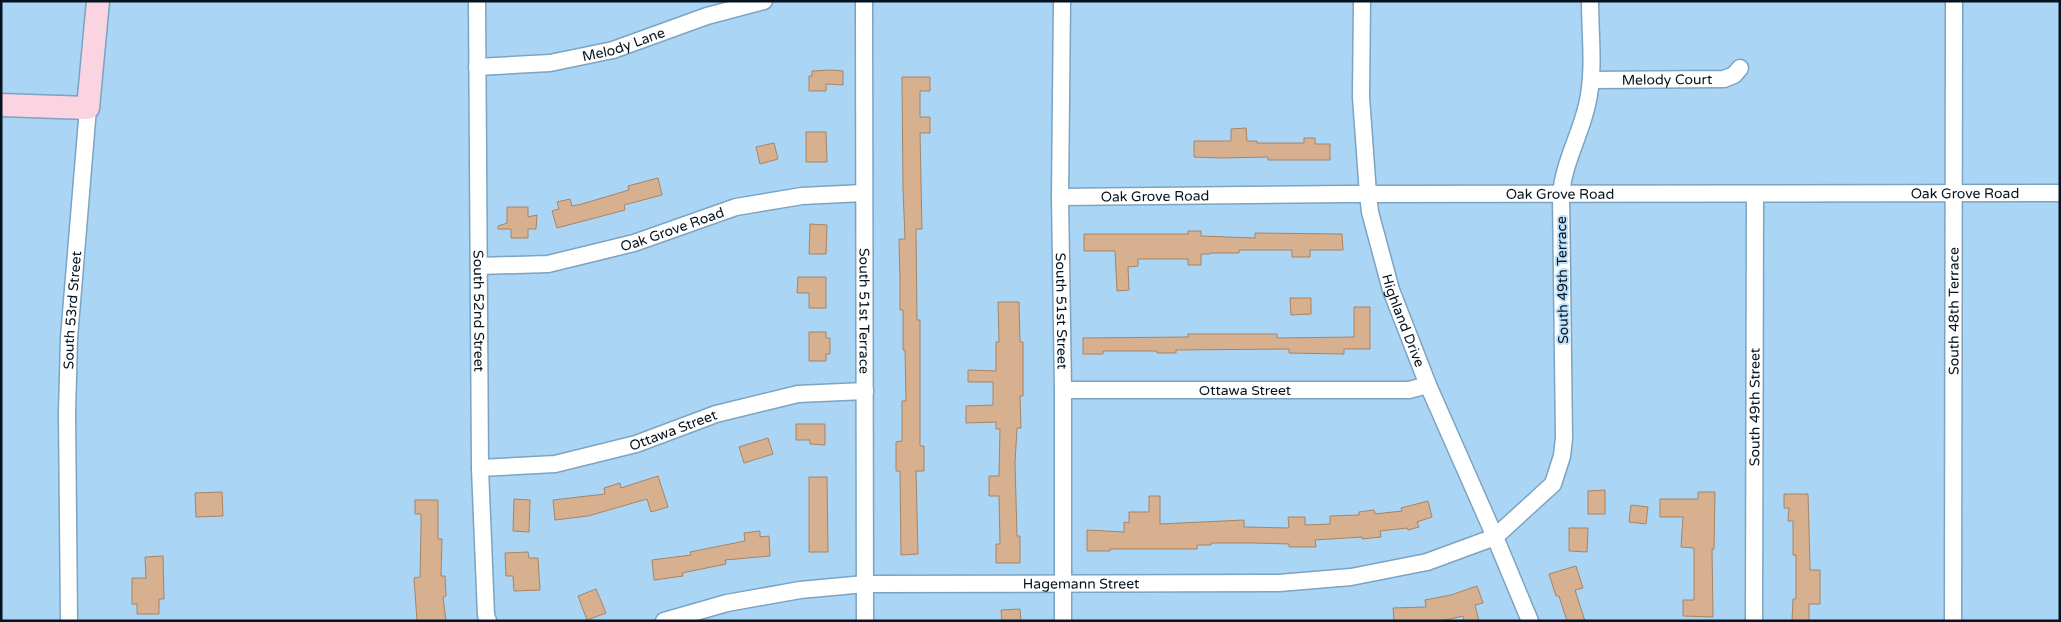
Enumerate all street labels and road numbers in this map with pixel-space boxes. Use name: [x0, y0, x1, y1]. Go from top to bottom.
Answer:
street label: Melody Lane: [581, 24, 667, 65]
street label: Melody Court: [1622, 71, 1713, 89]
street label: Oak Grove Road: [1911, 185, 2019, 202]
street label: Oak Grove Road: [1506, 186, 1614, 203]
street label: Oak Grove Road: [1101, 187, 1209, 206]
street label: Oak Grove Road: [619, 204, 726, 255]
street label: South 49th Terrace: [1553, 216, 1572, 344]
street label: South 48th Terrace: [1945, 247, 1963, 375]
street label: South 51st Terrace: [855, 248, 873, 374]
street label: South 53rd Street: [60, 250, 85, 370]
street label: South 52nd Street: [470, 250, 487, 373]
street label: South 51st Street: [1052, 253, 1071, 370]
street label: Highland Drive: [1378, 272, 1428, 370]
street label: South 49th Street: [1746, 347, 1764, 466]
street label: Ottawa Street: [1199, 382, 1292, 399]
street label: Ottawa Street: [628, 406, 720, 454]
street label: Hagemann Street: [1023, 575, 1140, 593]

